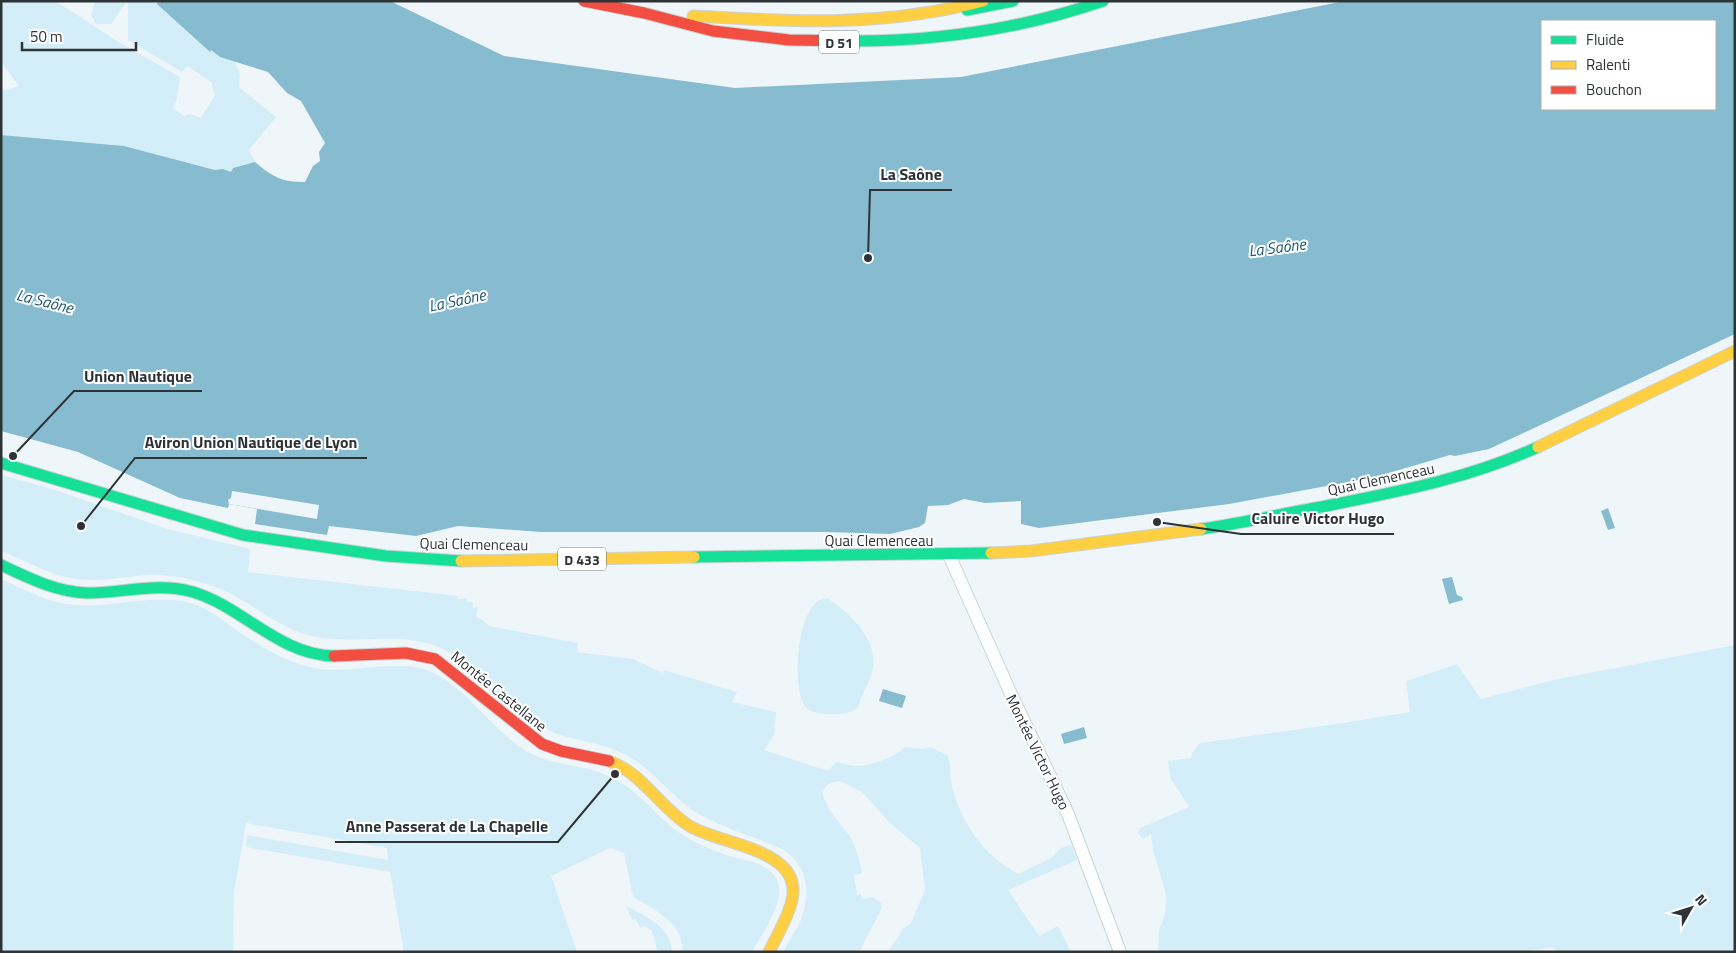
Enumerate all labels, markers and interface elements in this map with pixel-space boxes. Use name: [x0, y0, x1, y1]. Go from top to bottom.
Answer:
scale bar: [22, 20, 136, 52]
legend: [1541, 20, 1716, 110]
text: 50 m: [30, 25, 63, 48]
text: Fluide: [1586, 28, 1624, 51]
road number: D 51: [819, 31, 859, 54]
text: Ralenti: [1586, 53, 1630, 76]
text: Bouchon: [1586, 78, 1642, 101]
callout: La Saône: [870, 159, 952, 190]
text: La Saône: [880, 162, 942, 186]
water label: La Saône: [1247, 231, 1309, 262]
water label: La Saône: [14, 282, 77, 320]
water label: La Saône: [426, 282, 489, 318]
callout: Union Nautique: [74, 360, 202, 391]
text: Union Nautique: [84, 364, 192, 388]
callout: Aviron Union Nautique de Lyon: [135, 427, 367, 458]
text: Aviron Union Nautique de Lyon: [145, 430, 357, 454]
street label: Quai Clemenceau: [1325, 456, 1437, 502]
callout: Caluire Victor Hugo: [1241, 503, 1394, 534]
text: Caluire Victor Hugo: [1251, 506, 1385, 530]
street label: Quai Clemenceau: [825, 529, 933, 552]
street label: Quai Clemenceau: [419, 532, 529, 556]
road number: D 433: [558, 548, 606, 570]
street label: Montée Castellane: [446, 645, 552, 737]
street label: Montée Victor Hugo: [1000, 690, 1076, 814]
callout: Anne Passerat de La Chapelle: [335, 811, 558, 842]
text: Anne Passerat de La Chapelle: [346, 814, 548, 838]
north arrow: [1666, 883, 1716, 933]
text: N: [1690, 889, 1713, 910]

